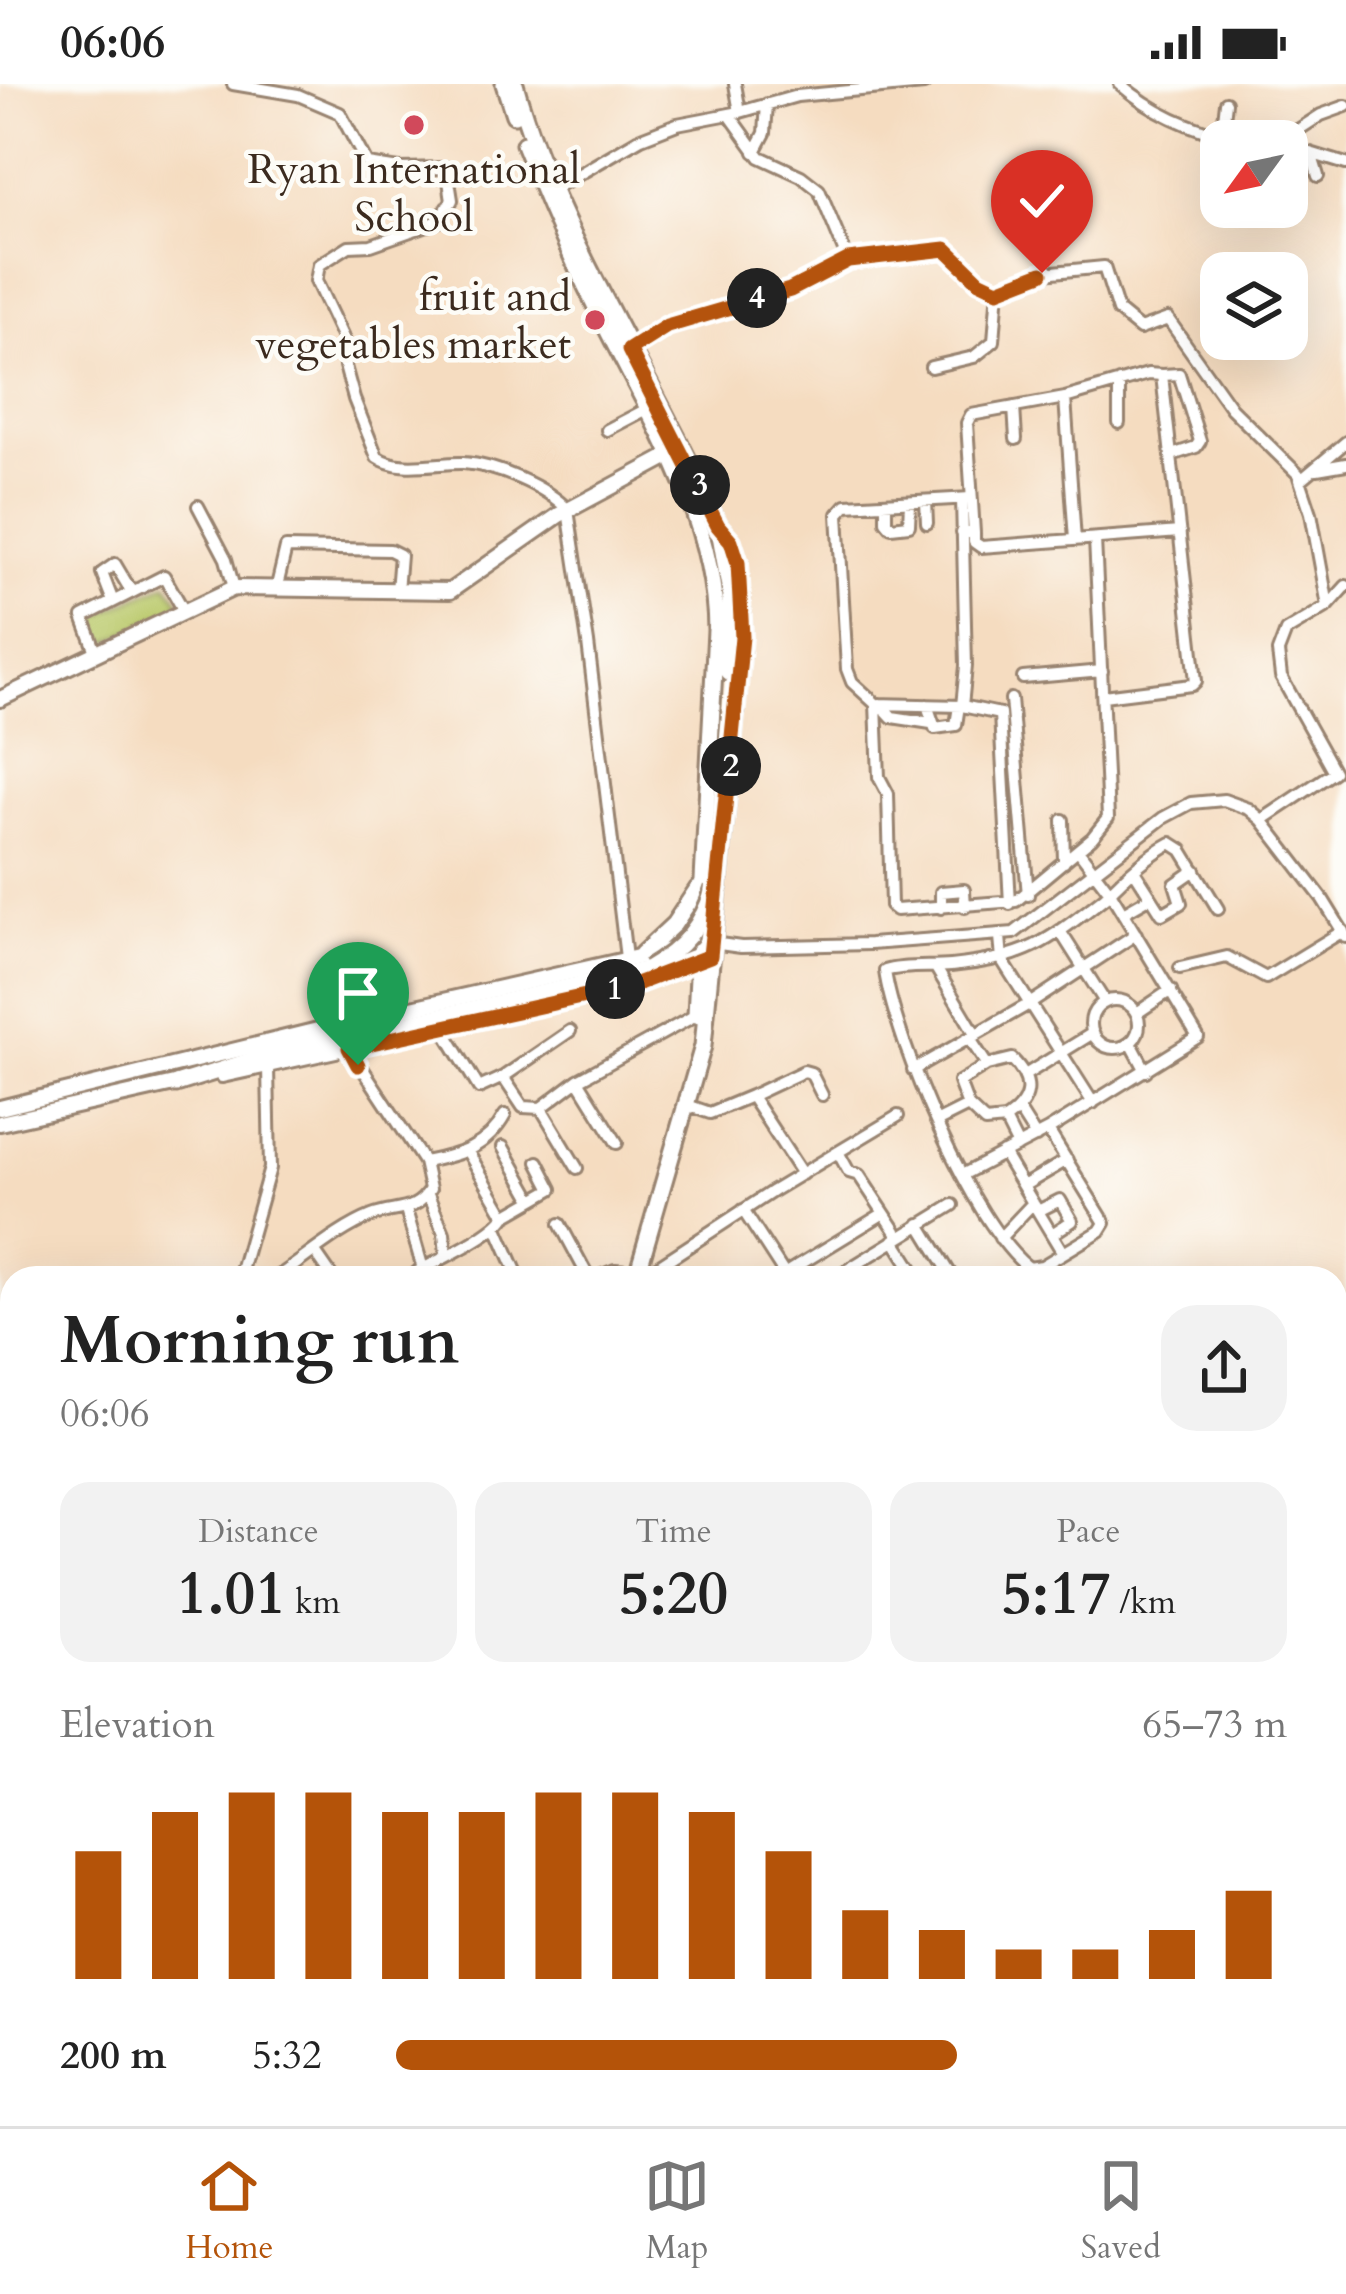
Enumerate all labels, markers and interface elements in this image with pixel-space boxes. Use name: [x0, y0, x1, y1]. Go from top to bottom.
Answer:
text: 06:06: [60, 12, 165, 73]
marker: Ryan International School: [401, 112, 427, 138]
north arrow: [1200, 120, 1308, 228]
map controls: [1200, 120, 1308, 360]
place label: Ryan International School: [248, 141, 580, 246]
pin: [991, 150, 1093, 273]
icon: check: [1009, 168, 1075, 234]
button: layers: [1200, 252, 1308, 360]
place label: fruit and vegetables market: [255, 268, 571, 373]
pin: 4: [727, 268, 787, 328]
text: 4: [749, 275, 765, 320]
marker: fruit and vegetables market: [582, 307, 608, 333]
pin: 3: [670, 455, 730, 515]
text: 3: [692, 462, 708, 507]
pin: 2: [701, 736, 761, 796]
text: 2: [723, 743, 739, 788]
pin: [307, 942, 409, 1065]
pin: 1: [585, 959, 645, 1019]
icon: arrive: [325, 960, 391, 1026]
text: 1: [607, 966, 623, 1011]
text: Morning run: [60, 1297, 459, 1386]
button: share: [1161, 1305, 1287, 1431]
text: 06:06: [60, 1387, 150, 1440]
text: Distance: [198, 1509, 319, 1554]
text: Time: [635, 1509, 712, 1554]
text: Pace: [1057, 1509, 1120, 1554]
text: 1.01: [176, 1554, 286, 1635]
text: 5:20: [619, 1554, 728, 1635]
text: 5:17: [1001, 1554, 1111, 1635]
text: km: [286, 1580, 341, 1625]
text: /km: [1111, 1580, 1176, 1625]
text: Elevation: [60, 1698, 215, 1751]
text: 65–73 m: [1142, 1698, 1287, 1751]
text: 200 m: [60, 2029, 166, 2082]
text: 5:32: [252, 2029, 322, 2082]
tab: Home: [185, 2153, 274, 2270]
tab: Map: [644, 2153, 710, 2270]
tab: Saved: [1081, 2153, 1161, 2270]

